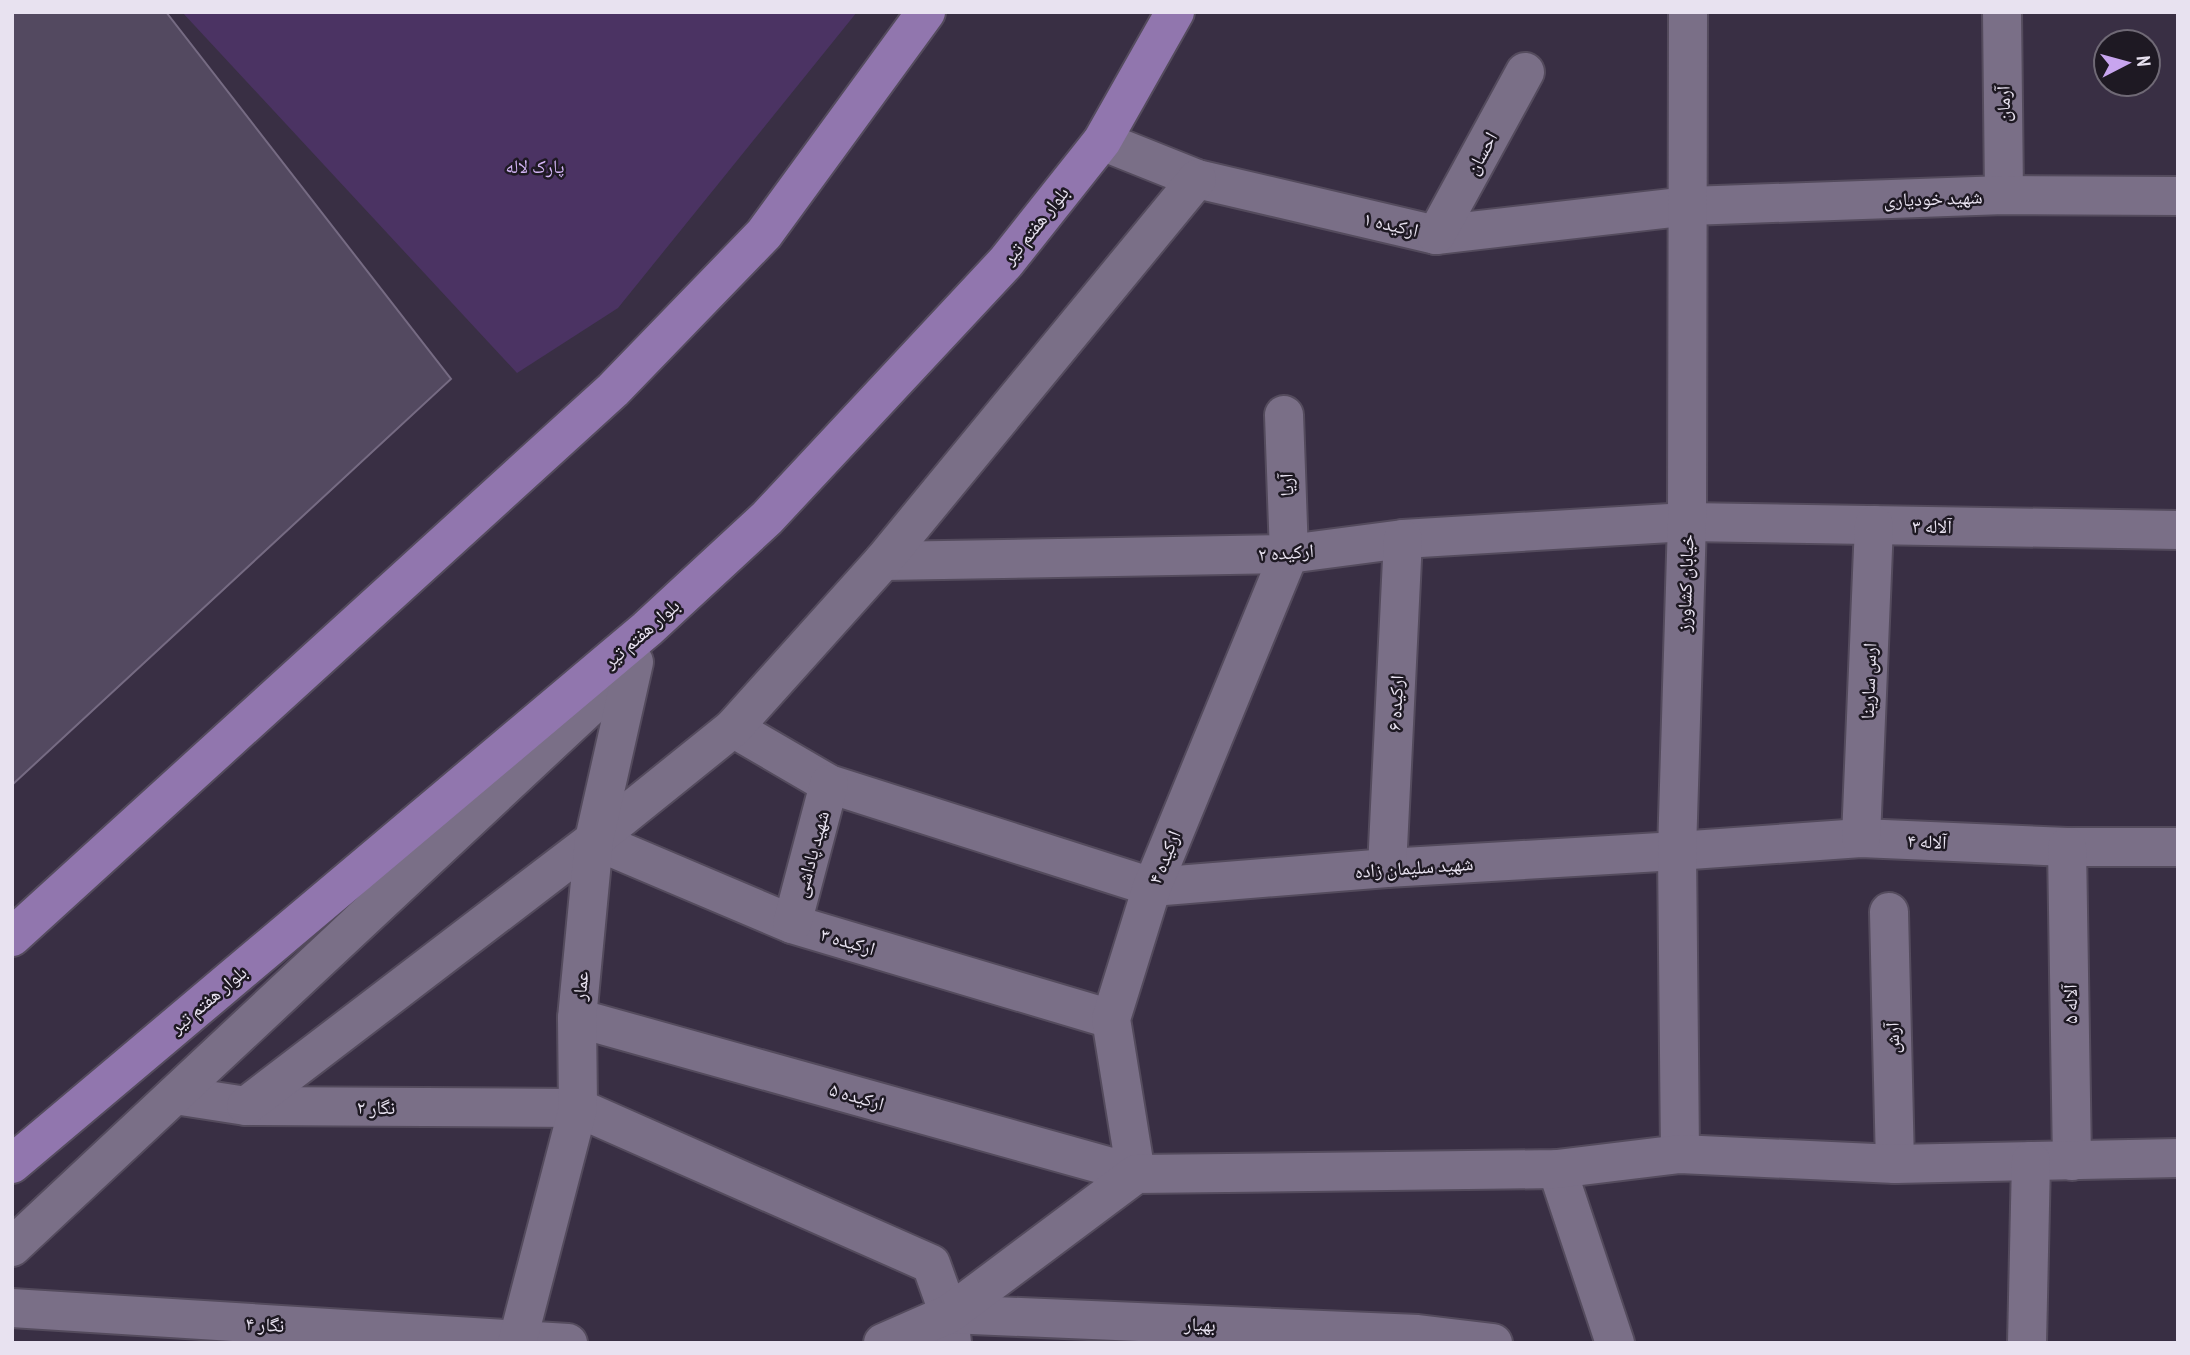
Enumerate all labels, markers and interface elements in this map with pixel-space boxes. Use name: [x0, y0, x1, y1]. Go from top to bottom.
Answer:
north arrow: [2092, 28, 2162, 98]
text: N: [2131, 55, 2156, 68]
street label: آرمان: [1991, 84, 2015, 122]
street label: احسان: [1460, 127, 1502, 179]
park label: پارک لاله: [506, 154, 564, 178]
street label: بلوار هفتم تیر: [996, 181, 1075, 270]
street label: شهید خودیاری: [1883, 184, 1983, 212]
street label: ارکیده ۱: [1361, 206, 1421, 242]
street label: آریا: [1274, 472, 1298, 497]
street label: آلاله ۳: [1912, 514, 1953, 538]
street label: خیابان کشاورز: [1671, 534, 1699, 633]
street label: ارکیده ۲: [1257, 538, 1315, 566]
street label: بلوار هفتم تیر: [597, 593, 685, 674]
street label: ارس سارینا: [1855, 642, 1881, 720]
street label: ارکیده ۶: [1382, 674, 1408, 732]
street label: شهید پاداشی: [788, 808, 834, 900]
street label: ارکیده ۴: [1142, 827, 1186, 887]
street label: آلاله ۴: [1907, 828, 1949, 854]
street label: شهید سلیمان زاده: [1354, 851, 1474, 883]
street label: ارکیده ۳: [818, 922, 878, 960]
street label: بلوار هفتم تیر: [164, 960, 252, 1040]
street label: عمار: [567, 970, 593, 1003]
street label: آلاله ۵: [2058, 983, 2082, 1024]
street label: آرش: [1880, 1021, 1904, 1054]
street label: ارکیده ۵: [827, 1077, 887, 1115]
street label: نگار ۲: [357, 1095, 395, 1119]
street label: نگار ۴: [245, 1311, 285, 1337]
street label: بهیار: [1183, 1311, 1216, 1337]

